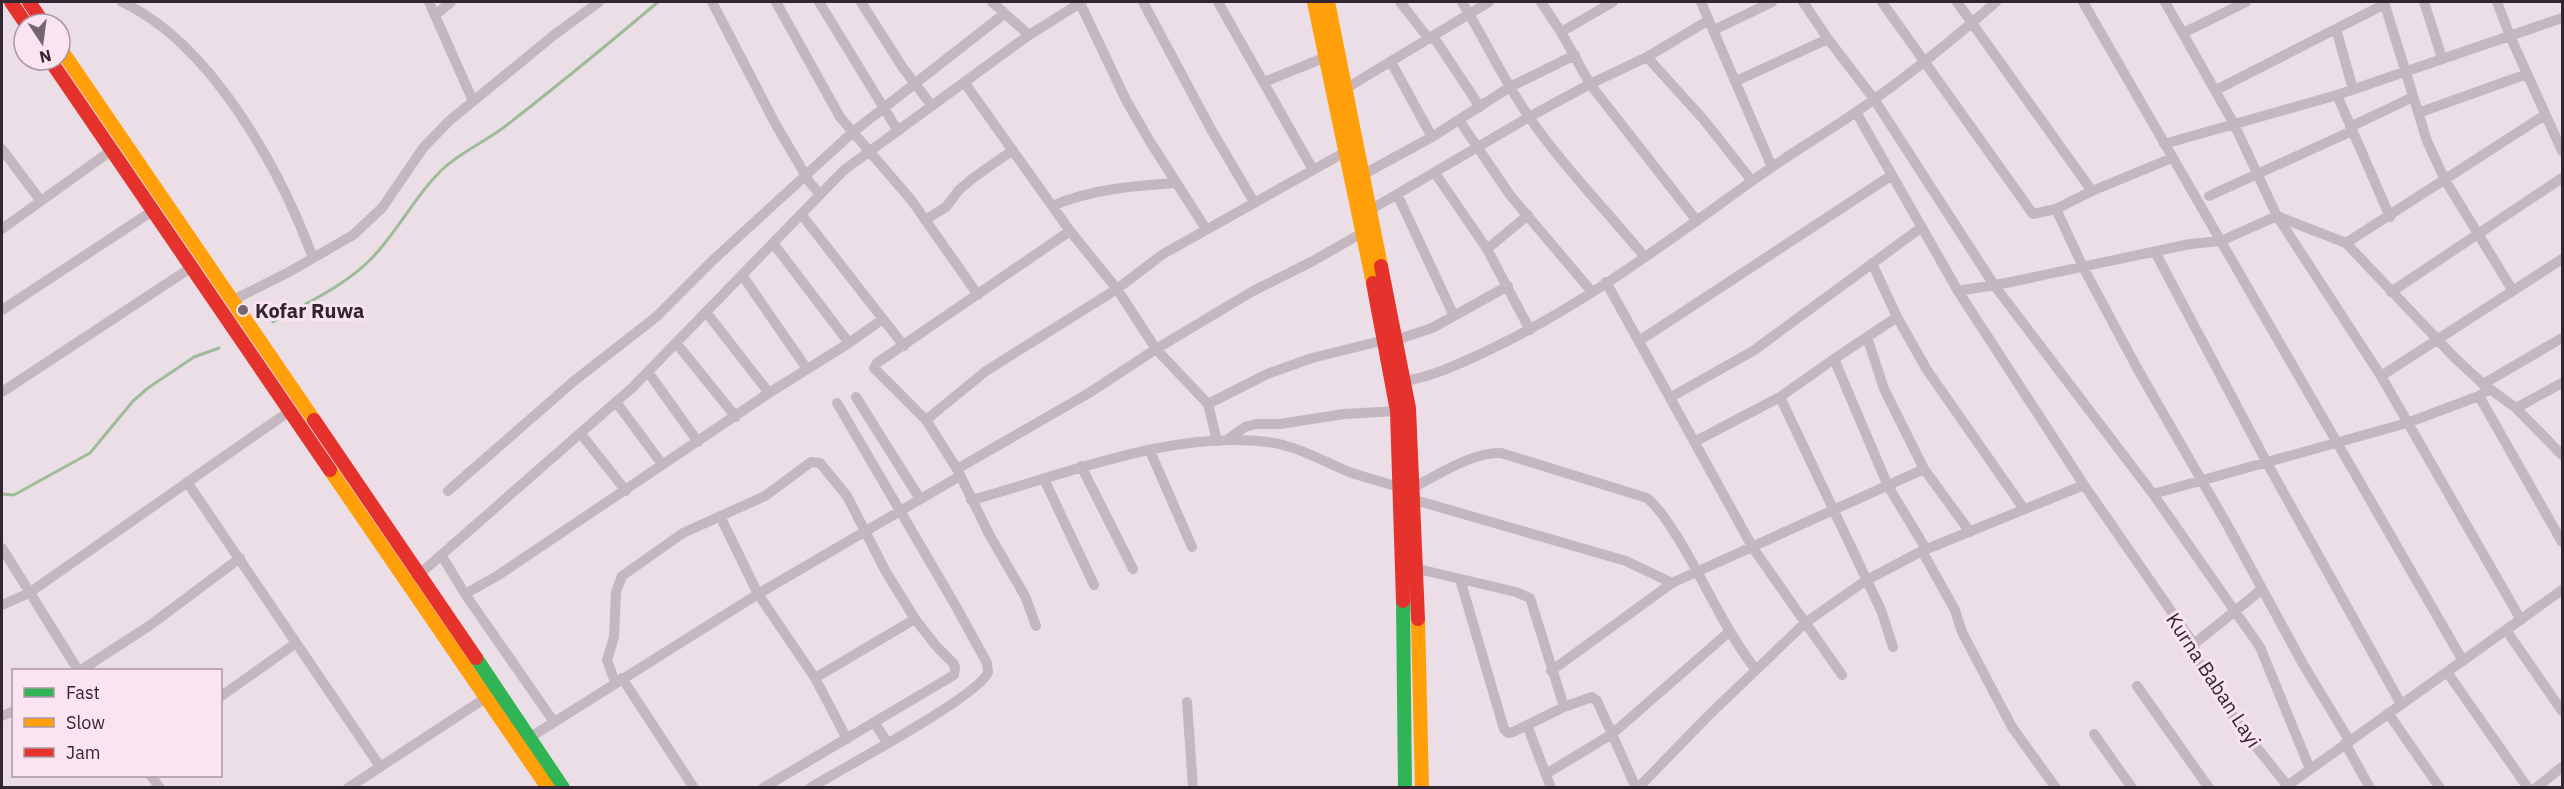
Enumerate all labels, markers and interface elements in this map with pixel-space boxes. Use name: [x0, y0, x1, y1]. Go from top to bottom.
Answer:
north arrow: [12, 12, 72, 72]
text: N: [37, 46, 53, 68]
place label: Kofar Ruwa: [255, 297, 364, 324]
marker: Kofar Ruwa: [236, 303, 250, 317]
street label: Kurna Baban Layi: [2160, 607, 2268, 753]
legend: [12, 669, 222, 777]
text: Fast: [66, 681, 100, 704]
text: Slow: [66, 711, 105, 734]
text: Jam: [66, 741, 101, 764]

